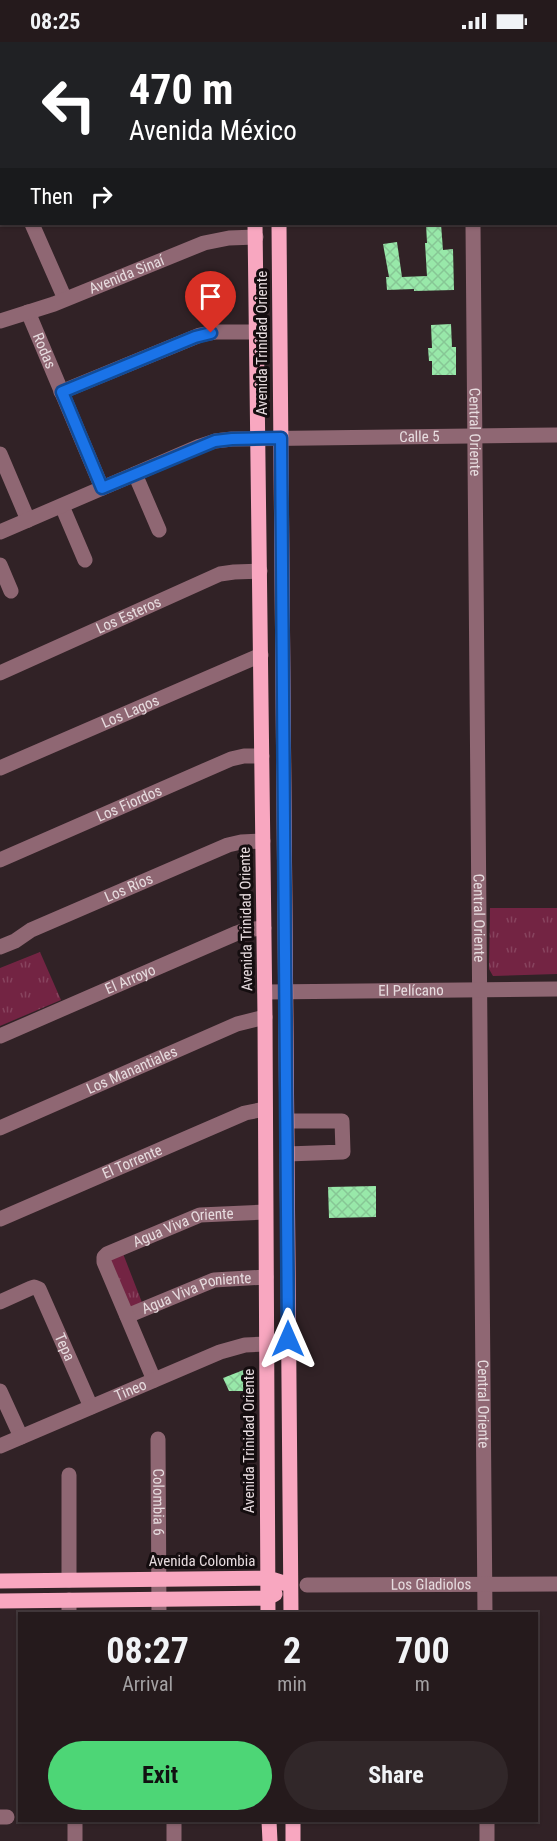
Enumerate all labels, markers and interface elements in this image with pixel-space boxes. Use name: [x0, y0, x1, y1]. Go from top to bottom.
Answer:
text: 08:25: [30, 9, 81, 34]
text: 470 m: [129, 65, 234, 114]
icon: left: [30, 66, 108, 144]
text: Avenida México: [129, 115, 297, 147]
icon: right: [85, 180, 118, 213]
text: Then: [30, 184, 73, 209]
street label: Avenida Sinaí: [86, 251, 168, 298]
pin: [185, 271, 236, 333]
street label: Avenida Trinidad Oriente: [253, 271, 271, 415]
icon: arrive: [194, 280, 227, 313]
street label: Rodas: [29, 330, 60, 371]
street label: Central Oriente: [465, 388, 484, 476]
street label: Calle 5: [399, 427, 440, 446]
street label: Los Esteros: [93, 593, 164, 638]
street label: Los Lagos: [99, 691, 162, 732]
street label: Los Fiordos: [94, 781, 165, 826]
street label: Avenida Trinidad Oriente: [236, 847, 256, 991]
street label: Los Ríos: [102, 869, 156, 906]
street label: Central Oriente: [470, 874, 488, 962]
street label: El Arroyo: [102, 961, 158, 998]
street label: El Pelícano: [378, 981, 444, 1000]
street label: Los Manantiales: [84, 1042, 180, 1098]
street label: El Torrente: [99, 1141, 165, 1183]
street label: Agua Viva Oriente: [130, 1204, 234, 1251]
street label: Agua Viva Poniente: [139, 1269, 252, 1318]
position arrow: [256, 1307, 320, 1371]
street label: Tepa: [51, 1330, 79, 1364]
street label: Central Oriente: [474, 1360, 493, 1448]
street label: Avenida Trinidad Oriente: [240, 1369, 258, 1513]
street label: Tineo: [112, 1375, 149, 1405]
street label: Colombia 6: [149, 1468, 168, 1536]
street label: Avenida Colombia: [149, 1552, 255, 1570]
street label: Los Gladiolos: [391, 1575, 472, 1594]
text: 08:27: [106, 1630, 189, 1672]
text: 2: [283, 1630, 301, 1672]
text: 700: [395, 1630, 450, 1672]
text: Arrival: [122, 1672, 173, 1696]
text: min: [277, 1672, 307, 1696]
text: m: [415, 1672, 430, 1696]
button: Exit: [48, 1741, 272, 1810]
button: Share: [284, 1741, 508, 1810]

